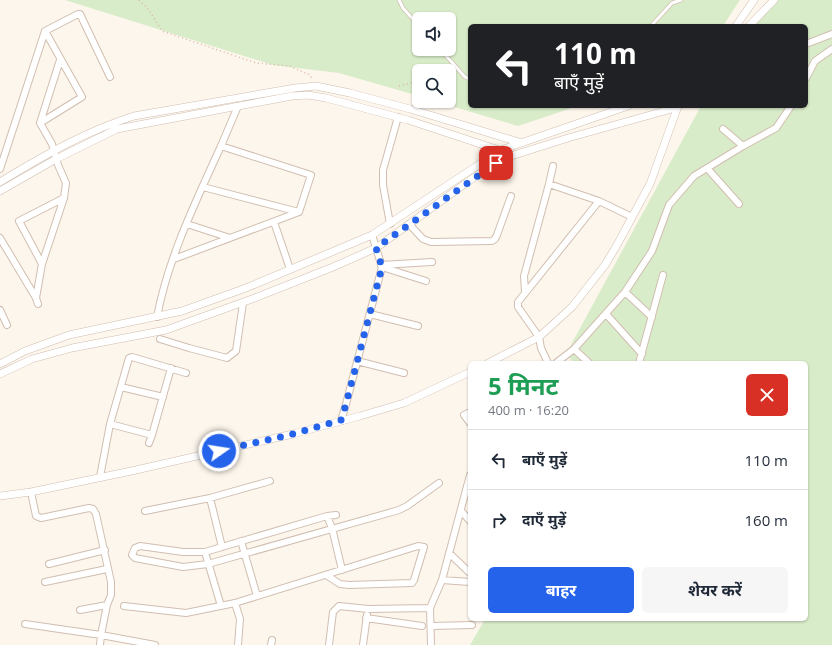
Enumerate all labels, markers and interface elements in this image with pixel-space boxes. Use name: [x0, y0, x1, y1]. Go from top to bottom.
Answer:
map controls: [412, 12, 456, 108]
button: sound: [412, 12, 456, 56]
text: 110 m: [554, 34, 637, 72]
icon: left: [488, 40, 540, 92]
button: search: [412, 64, 456, 108]
text: बाएँ मुड़ें: [554, 70, 604, 94]
pin: [479, 146, 513, 180]
icon: arrive: [485, 152, 507, 174]
text: 5 मिनट: [488, 369, 558, 402]
button: close: [746, 374, 788, 416]
text: 400 m · 16:20: [488, 401, 569, 419]
position arrow: [198, 430, 240, 472]
icon: left: [488, 449, 510, 471]
text: बाएँ मुड़ें: [522, 449, 567, 469]
text: 110 m: [744, 450, 788, 470]
icon: right: [488, 509, 510, 531]
text: दाएँ मुड़ें: [522, 509, 566, 529]
text: 160 m: [744, 510, 788, 530]
button: बाहर: [488, 567, 634, 613]
button: शेयर करें: [642, 567, 788, 613]

